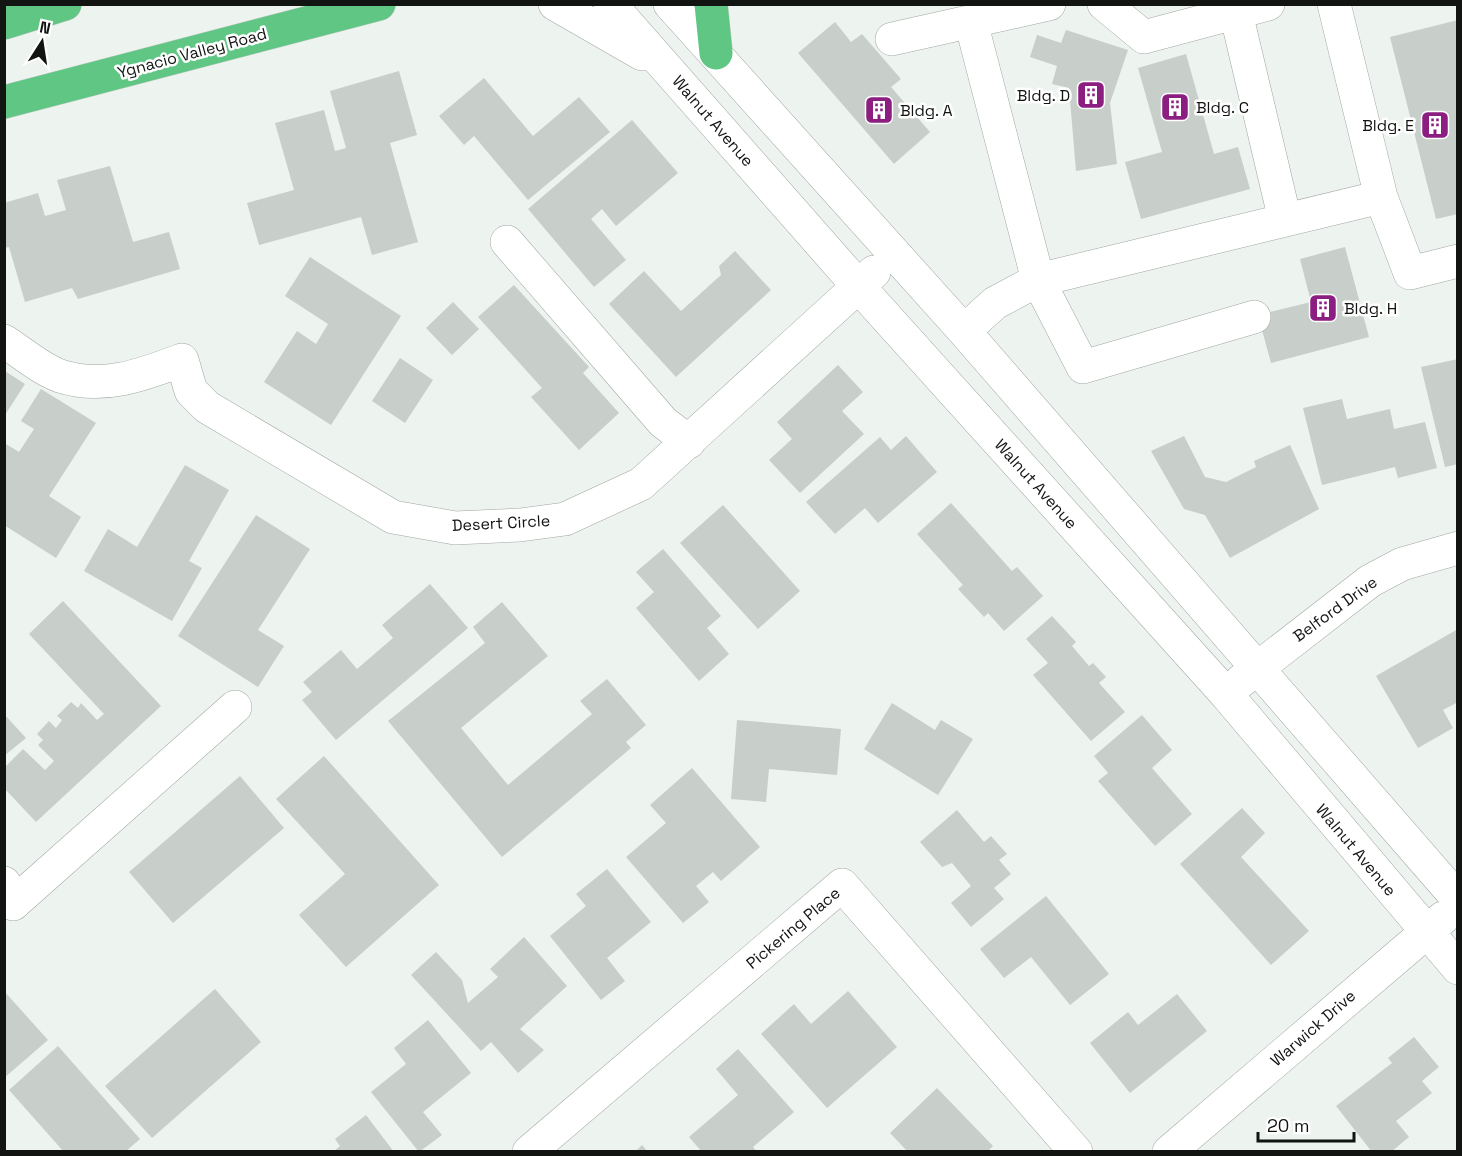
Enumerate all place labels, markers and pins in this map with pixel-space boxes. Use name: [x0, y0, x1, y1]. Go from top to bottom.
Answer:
building icon: Bldg. D: [1075, 79, 1107, 111]
place label: Bldg. D: [1017, 85, 1070, 106]
building icon: Bldg. C: [1159, 91, 1191, 123]
building icon: Bldg. A: [863, 94, 895, 126]
place label: Bldg. C: [1196, 97, 1249, 118]
place label: Bldg. A: [900, 100, 953, 121]
building icon: Bldg. E: [1419, 109, 1451, 141]
place label: Bldg. E: [1362, 115, 1414, 136]
building icon: Bldg. H: [1307, 292, 1339, 324]
place label: Bldg. H: [1344, 298, 1397, 319]

